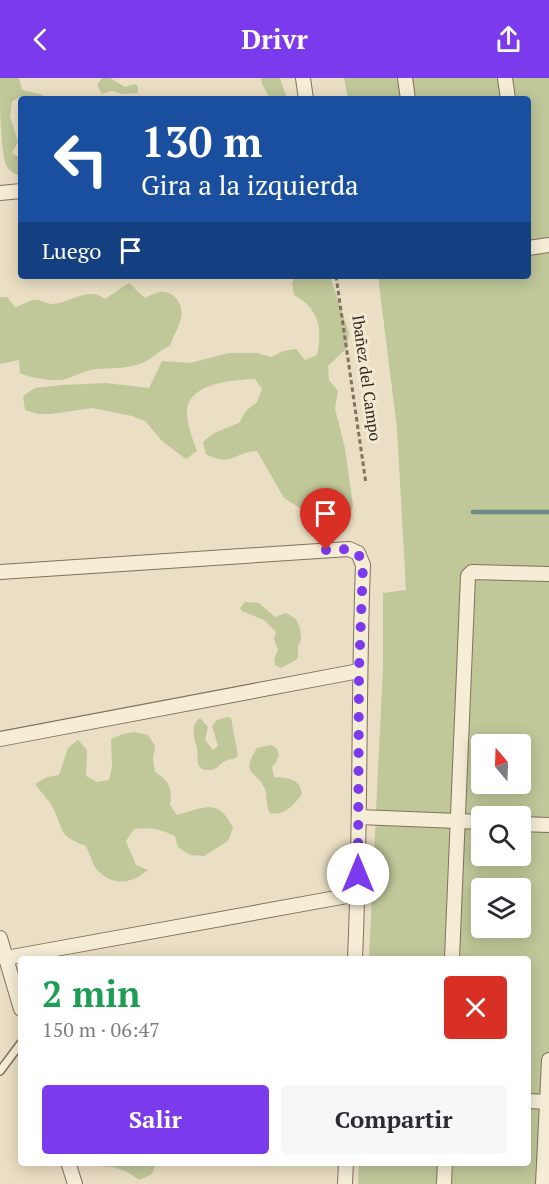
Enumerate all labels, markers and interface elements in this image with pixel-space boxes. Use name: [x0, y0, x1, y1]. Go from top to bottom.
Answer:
text: Drivr: [241, 21, 308, 57]
icon: back: [24, 23, 57, 56]
icon: share: [492, 23, 525, 56]
text: 130 m: [141, 113, 262, 169]
icon: left: [42, 120, 120, 198]
text: Gira a la izquierda: [141, 167, 359, 203]
icon: arrive: [114, 234, 147, 267]
text: Luego: [42, 236, 102, 265]
street label: Ibañez del Campo: [347, 313, 387, 443]
pin: [300, 488, 351, 550]
icon: arrive: [309, 497, 342, 530]
north arrow: [471, 734, 531, 794]
map controls: [471, 734, 531, 938]
button: search: [471, 806, 531, 866]
position arrow: [326, 842, 390, 906]
button: layers: [471, 878, 531, 938]
text: 2 min: [42, 970, 140, 1017]
button: close: [444, 976, 507, 1039]
text: 150 m · 06:47: [42, 1016, 160, 1043]
button: Salir: [42, 1085, 269, 1154]
button: Compartir: [281, 1085, 507, 1154]

